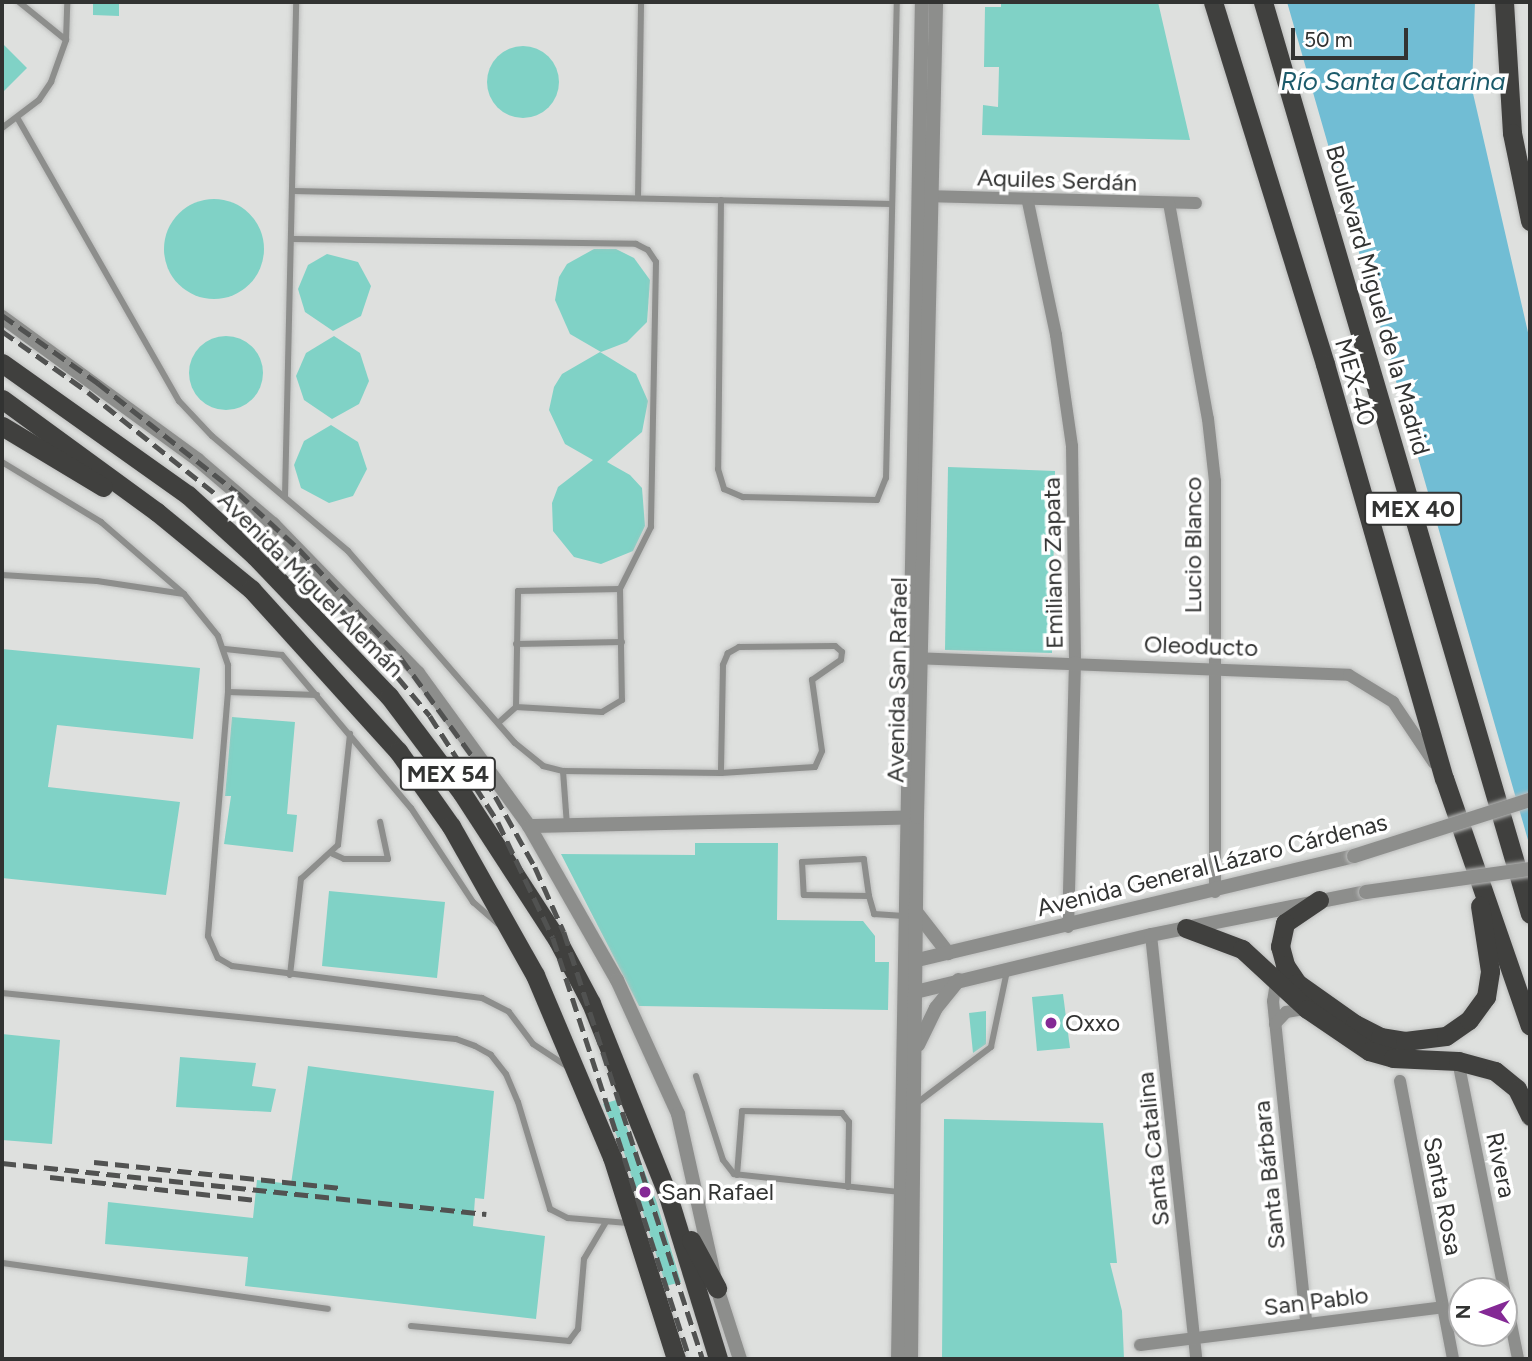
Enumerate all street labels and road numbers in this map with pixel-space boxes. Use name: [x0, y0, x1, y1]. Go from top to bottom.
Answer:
street label: Boulevard Miguel de la Madrid: [1320, 142, 1436, 458]
street label: Aquiles Serdán: [977, 163, 1137, 197]
street label: MEX-40: [1329, 335, 1381, 429]
street label: Emiliano Zapata: [1037, 477, 1069, 649]
street label: Lucio Blanco: [1179, 477, 1207, 613]
street label: Avenida Miguel Alemán: [212, 485, 410, 683]
road number: MEX 40: [1364, 489, 1462, 528]
street label: Avenida San Rafael: [881, 577, 913, 783]
street label: Oleoducto: [1143, 630, 1259, 662]
road number: MEX 54: [399, 754, 497, 794]
street label: Avenida General Lázaro Cárdenas: [1034, 807, 1390, 923]
street label: Santa Catalina: [1131, 1071, 1175, 1227]
street label: Santa Bárbara: [1247, 1099, 1291, 1251]
street label: Rivera: [1480, 1130, 1522, 1200]
street label: Santa Rosa: [1417, 1134, 1469, 1258]
street label: San Pablo: [1262, 1280, 1370, 1322]

